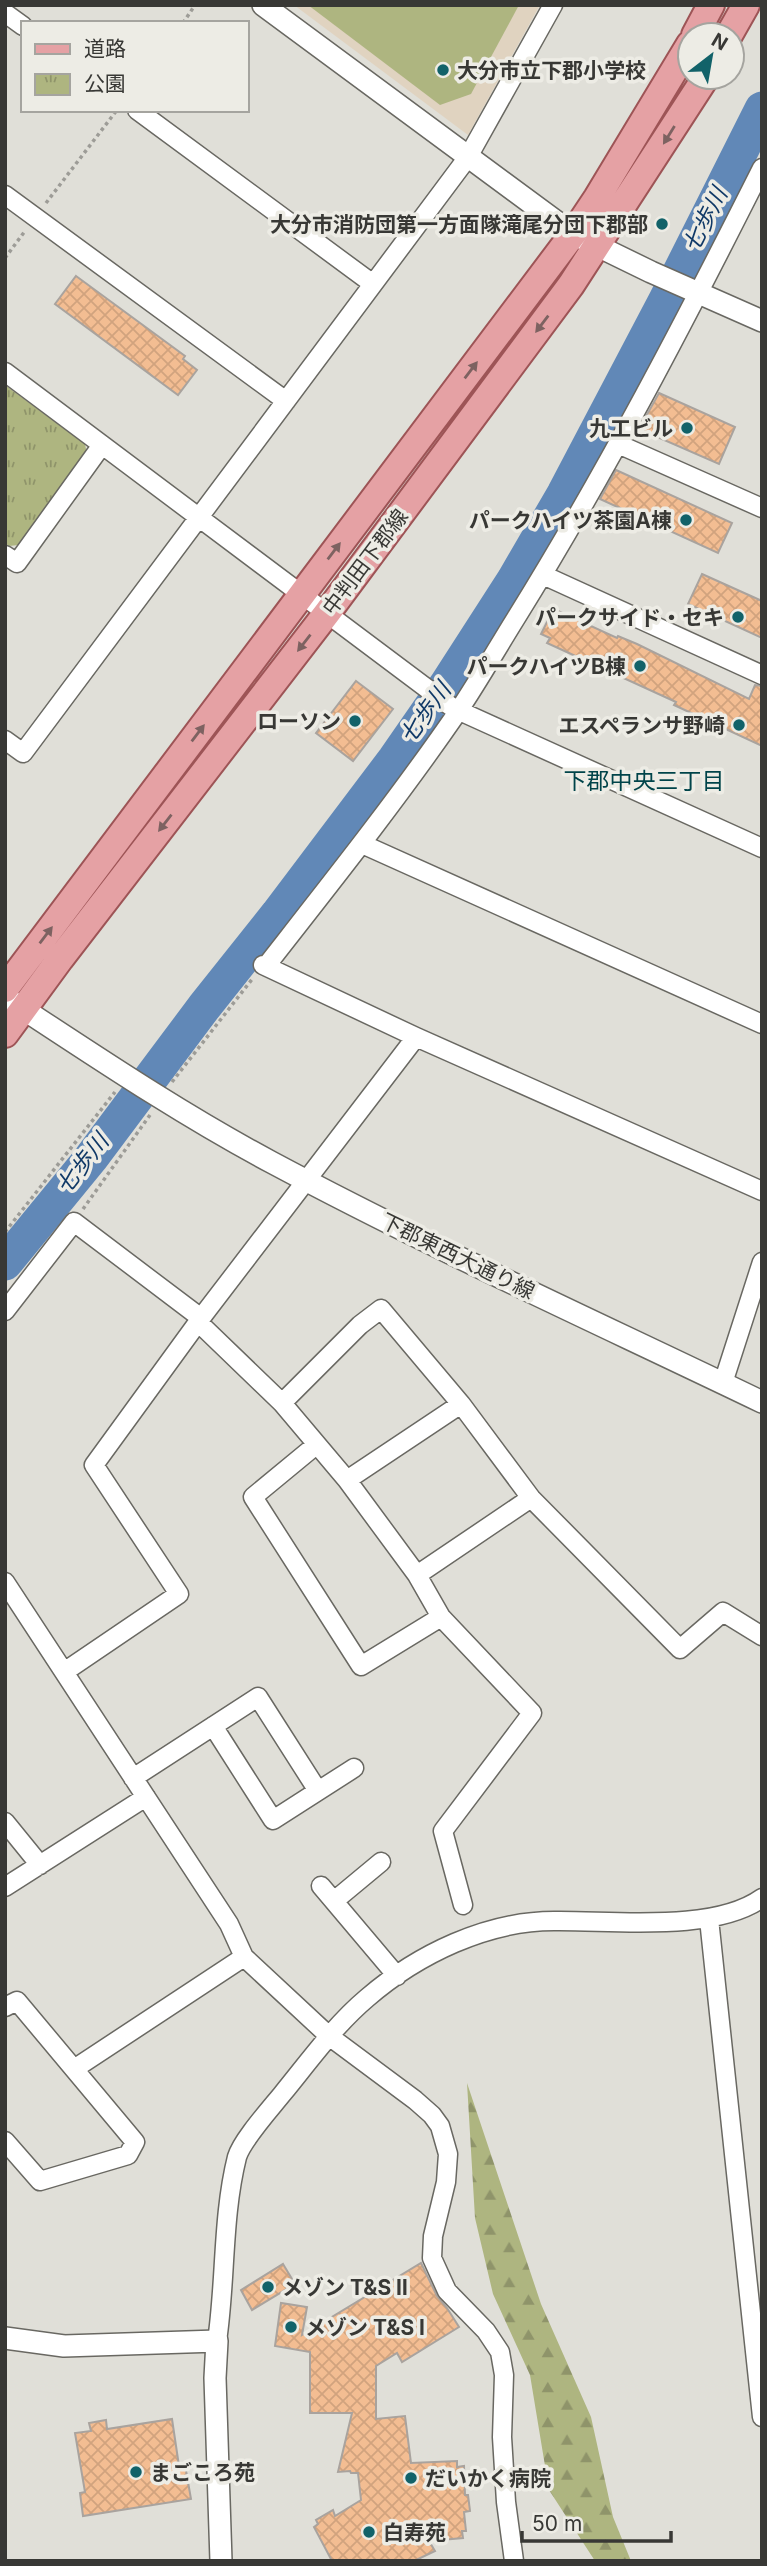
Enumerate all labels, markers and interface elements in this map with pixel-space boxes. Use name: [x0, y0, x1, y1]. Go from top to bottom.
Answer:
legend: [21, 21, 248, 112]
north arrow: [676, 21, 746, 91]
text: N: [707, 28, 732, 55]
text: 道路: [84, 36, 126, 61]
place label: 大分市立下郡小学校: [457, 58, 646, 83]
marker: 大分市立下郡小学校: [435, 62, 451, 78]
text: 公園: [84, 71, 126, 96]
one-way arrow: [663, 125, 676, 144]
water label: 七歩川: [677, 180, 734, 257]
place label: 大分市消防団第一方面隊滝尾分団下郡部: [270, 212, 648, 237]
marker: 大分市消防団第一方面隊滝尾分団下郡部: [654, 216, 670, 232]
one-way arrow: [535, 314, 550, 332]
one-way arrow: [464, 361, 479, 379]
place label: 九工ビル: [589, 416, 673, 441]
marker: 九工ビル: [679, 420, 695, 436]
street label: 中判田下郡線: [317, 504, 413, 620]
place label: パークハイツ茶園A棟: [469, 508, 672, 533]
marker: パークハイツ茶園A棟: [678, 512, 694, 528]
one-way arrow: [327, 543, 342, 561]
place label: パークサイド・セキ: [535, 605, 724, 630]
marker: パークサイド・セキ: [730, 609, 746, 625]
one-way arrow: [297, 634, 311, 652]
place label: パークハイツB棟: [467, 654, 626, 679]
marker: パークハイツB棟: [632, 658, 648, 674]
water label: 七歩川: [393, 674, 458, 749]
place label: ローソン: [257, 709, 341, 734]
marker: ローソン: [347, 713, 363, 729]
place label: エスペランサ野崎: [558, 713, 725, 738]
marker: エスペランサ野崎: [731, 717, 747, 733]
one-way arrow: [190, 724, 204, 742]
district label: 下郡中央三丁目: [564, 767, 725, 795]
one-way arrow: [157, 814, 172, 832]
one-way arrow: [39, 926, 54, 944]
water label: 七歩川: [50, 1126, 116, 1200]
street label: 下郡東西大通り線: [377, 1208, 539, 1304]
place label: メゾン T&S Ⅱ: [282, 2275, 408, 2300]
marker: メゾン T&S Ⅱ: [260, 2279, 276, 2295]
place label: メゾン T&S Ⅰ: [305, 2315, 425, 2340]
marker: メゾン T&S Ⅰ: [283, 2319, 299, 2335]
place label: まごころ苑: [150, 2460, 255, 2485]
marker: まごころ苑: [128, 2464, 144, 2480]
place label: だいかく病院: [425, 2466, 551, 2491]
marker: だいかく病院: [403, 2470, 419, 2486]
scale bar: [522, 2500, 671, 2544]
text: 50 m: [532, 2511, 582, 2536]
place label: 白寿苑: [383, 2520, 446, 2545]
marker: 白寿苑: [361, 2524, 377, 2540]

